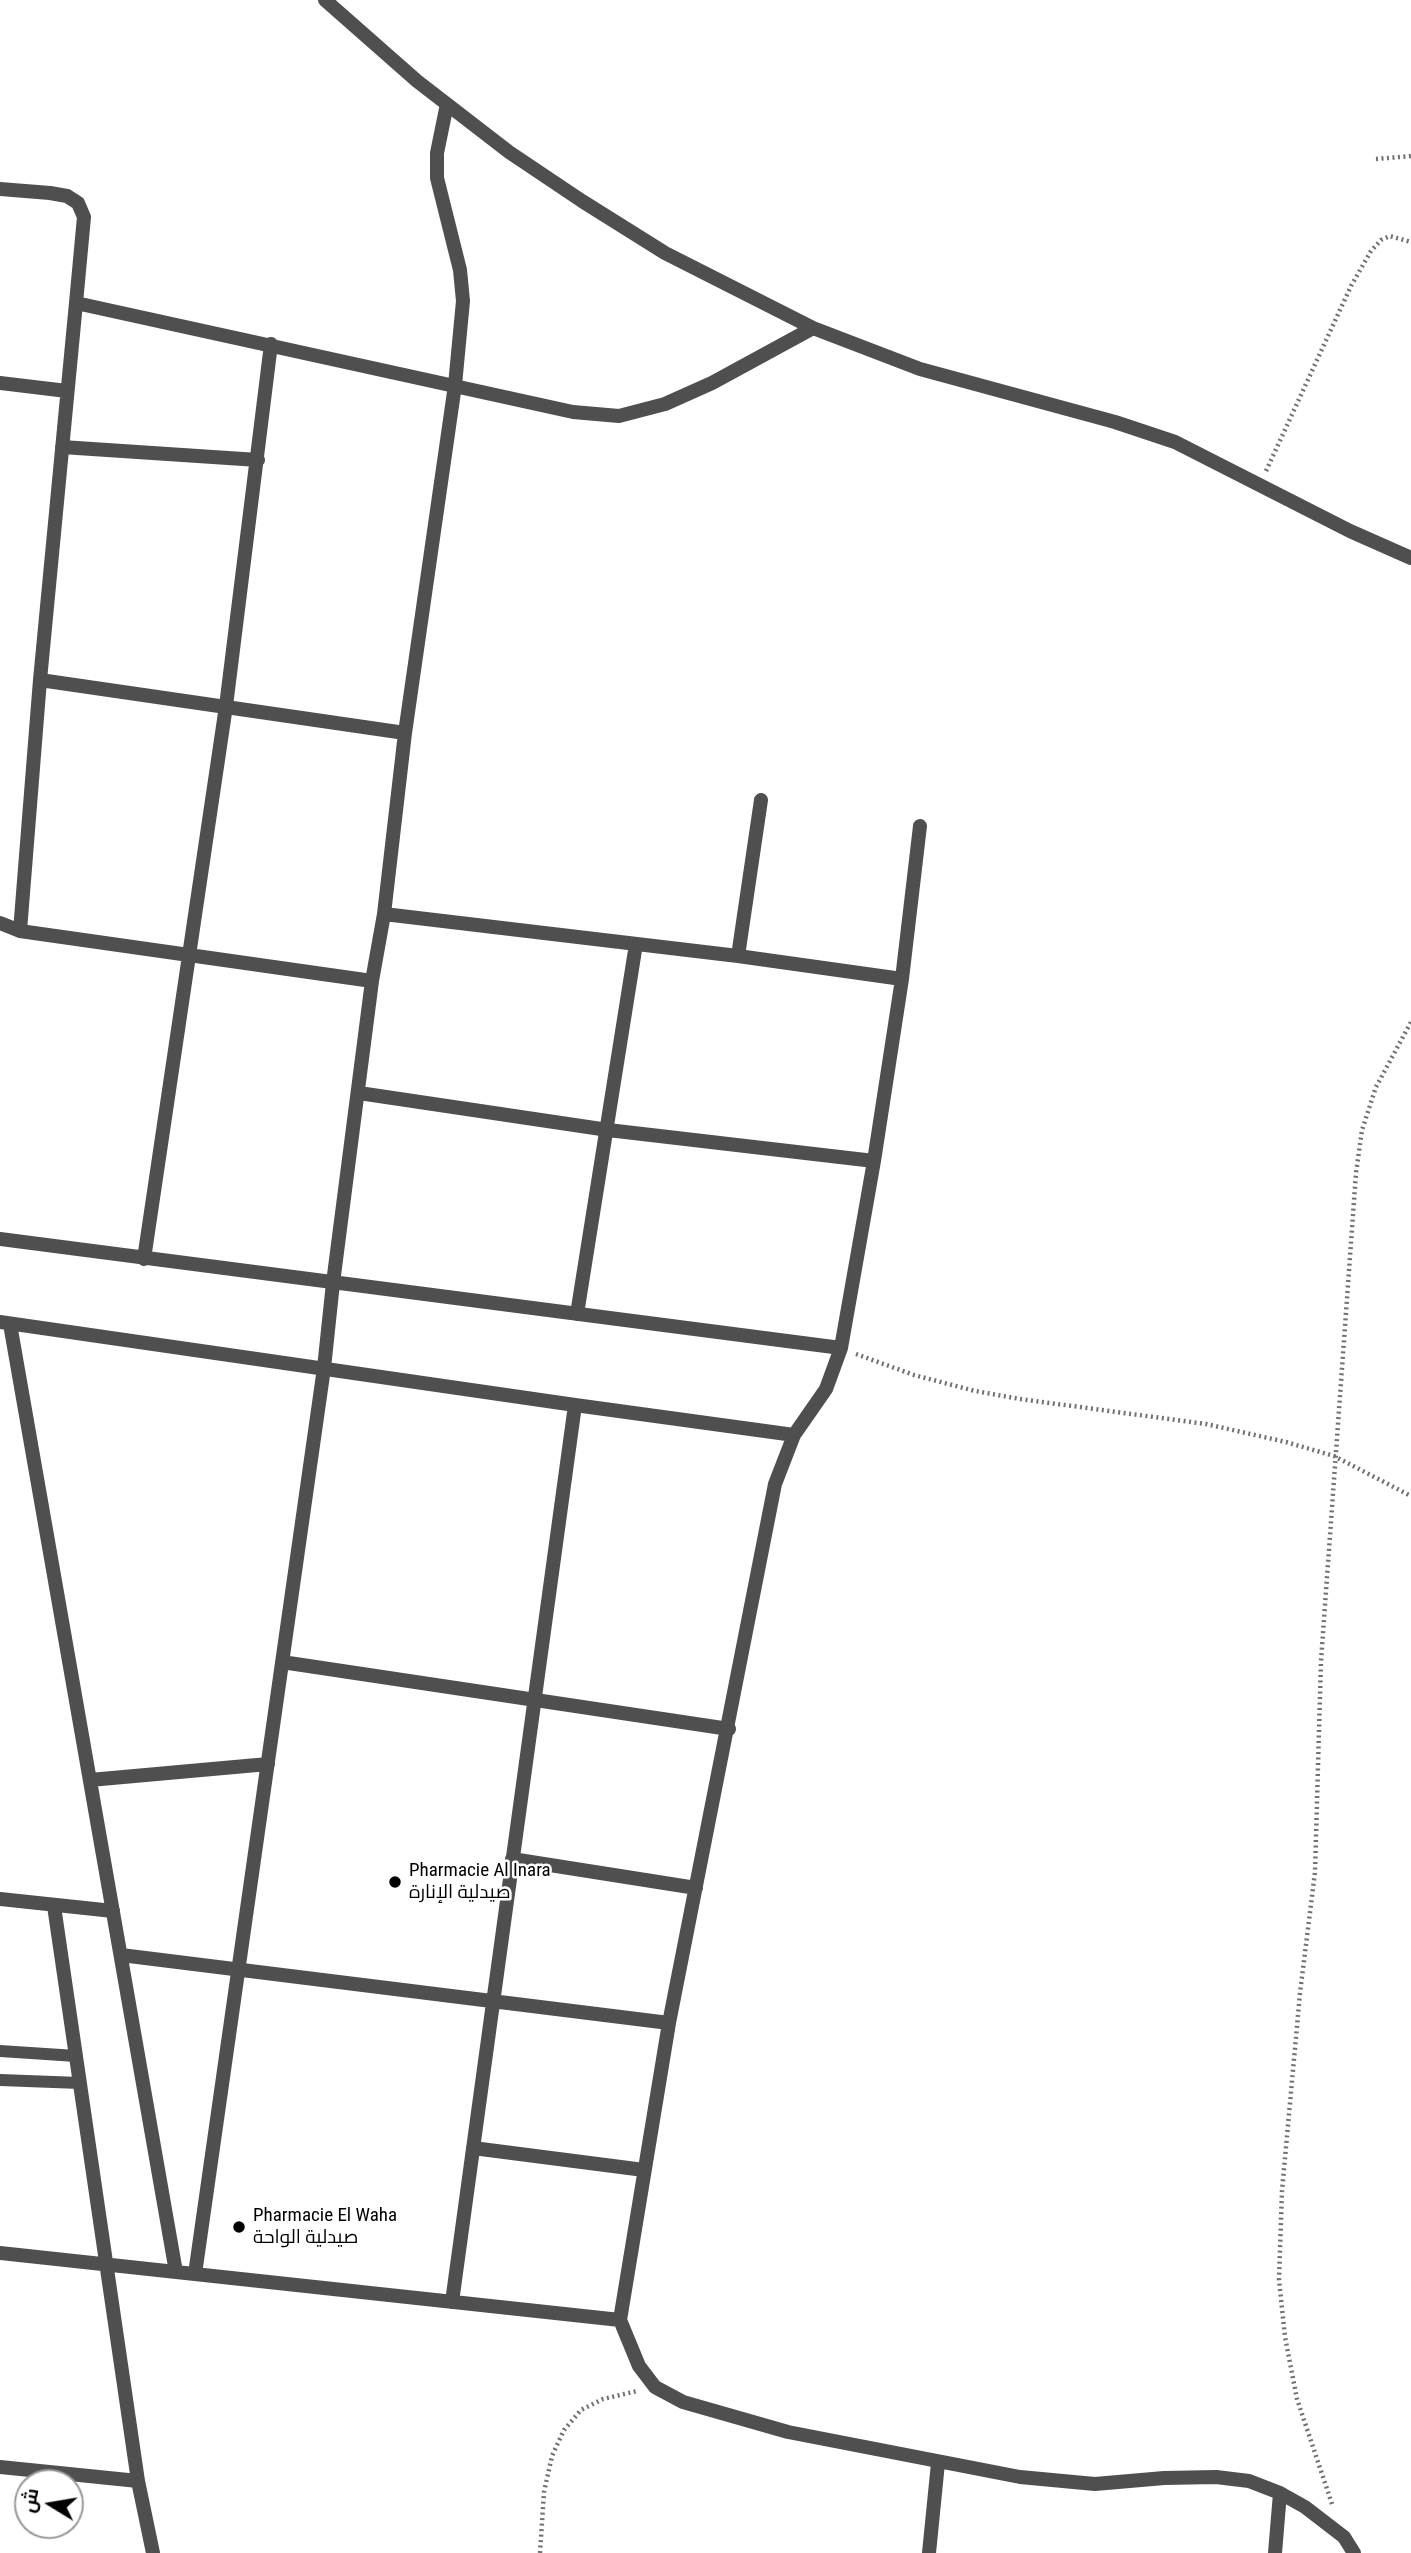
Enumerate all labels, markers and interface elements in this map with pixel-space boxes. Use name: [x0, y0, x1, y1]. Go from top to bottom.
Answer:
place label: Pharmacie Al Inara صيدلية الإنارة: [409, 1860, 551, 1904]
marker: Pharmacie Al Inara صيدلية الإنارة: [387, 1874, 403, 1890]
place label: Pharmacie El Waha صيدلية الواحة: [253, 2205, 397, 2249]
marker: Pharmacie El Waha صيدلية الواحة: [231, 2219, 247, 2235]
north arrow: [14, 2469, 84, 2539]
text: ش: [16, 2486, 43, 2514]

